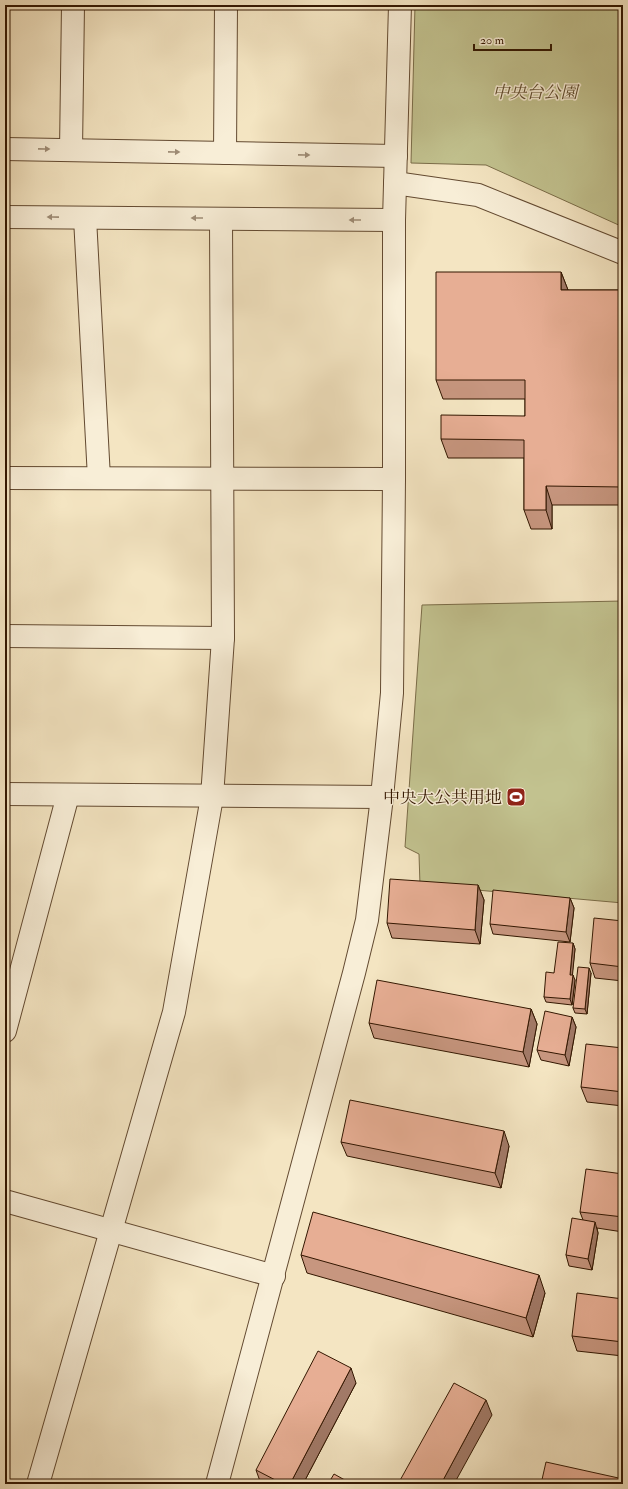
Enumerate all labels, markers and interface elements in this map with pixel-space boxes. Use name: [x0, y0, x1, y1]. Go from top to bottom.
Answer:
scale bar: [474, 26, 551, 52]
text: 20 m: [480, 33, 505, 48]
park label: 中央台公園: [493, 82, 580, 103]
one-way arrow: [38, 146, 51, 152]
one-way arrow: [168, 149, 181, 155]
one-way arrow: [298, 151, 310, 158]
one-way arrow: [46, 214, 59, 220]
one-way arrow: [190, 215, 203, 221]
one-way arrow: [348, 217, 361, 223]
sports icon: 中央大公共用地: [505, 786, 527, 808]
place label: 中央大公共用地: [383, 787, 502, 808]

